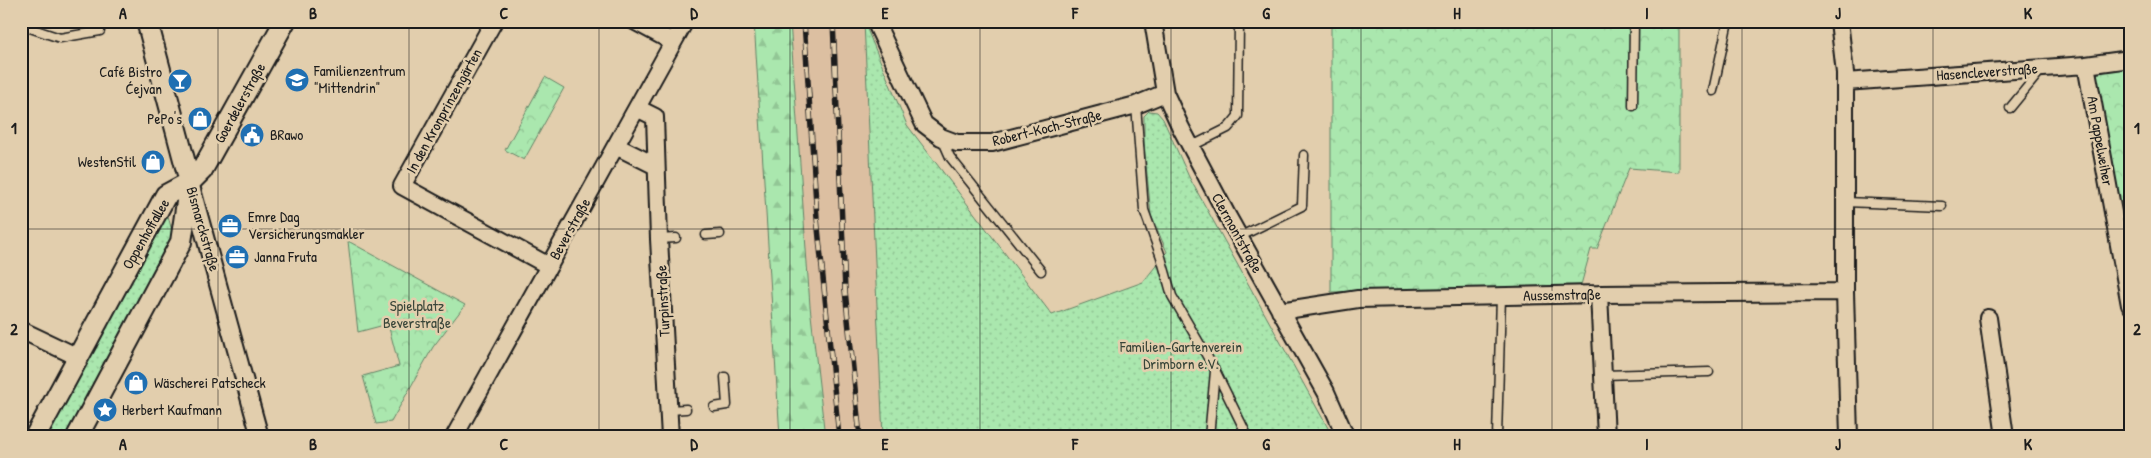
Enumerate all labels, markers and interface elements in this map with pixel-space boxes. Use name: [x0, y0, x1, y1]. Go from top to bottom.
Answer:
text: A: [119, 2, 127, 24]
text: B: [309, 2, 317, 24]
text: C: [500, 2, 509, 24]
text: D: [690, 2, 698, 24]
text: E: [881, 2, 889, 24]
text: F: [1071, 2, 1079, 24]
text: G: [1262, 2, 1270, 24]
text: H: [1453, 2, 1461, 24]
text: I: [1645, 2, 1649, 24]
text: J: [1835, 2, 1841, 24]
text: K: [2024, 2, 2033, 24]
street label: In den Kronprinzengärten: [400, 44, 487, 177]
street label: Hasencleverstraße: [1936, 57, 2038, 86]
street label: Goerdelerstraße: [209, 59, 270, 147]
place label: Familienzentrum "Mittendrin": [313, 60, 405, 98]
place label: Café Bistro Ćejvan: [99, 61, 162, 99]
school or university icon: Familienzentrum "Mittendrin": [284, 67, 310, 93]
bar icon: Café Bistro Ćejvan: [167, 68, 193, 94]
street label: Am Pappelweiher: [2082, 94, 2119, 188]
street label: Robert-Koch-Straße: [990, 104, 1104, 151]
shop icon: PePo's: [187, 106, 213, 132]
place label: PePo's: [147, 108, 182, 129]
text: 1: [11, 117, 17, 139]
text: 1: [2134, 117, 2140, 139]
public building icon: BRawo: [239, 122, 265, 148]
place label: BRawo: [270, 124, 303, 145]
shop icon: WestenStil: [140, 149, 166, 175]
place label: WestenStil: [78, 151, 136, 172]
street label: Bismarckstraße: [181, 184, 226, 274]
street label: Clermontstraße: [1207, 189, 1268, 277]
street label: Beverstraße: [544, 194, 595, 264]
street label: Oppenhoffallee: [117, 195, 174, 273]
place label: Emre Dag Versicherungsmakler: [248, 206, 365, 244]
office icon: Emre Dag Versicherungsmakler: [217, 213, 243, 239]
office icon: Janna Fruta: [224, 244, 250, 270]
place label: Janna Fruta: [254, 246, 317, 267]
street label: Turpinstraße: [650, 265, 675, 337]
street label: Aussemstraße: [1523, 283, 1601, 306]
park label: Spielplatz Beverstraße: [383, 295, 451, 333]
text: 2: [10, 318, 18, 340]
text: 2: [2133, 318, 2141, 340]
park label: Familien-Gartenverein Drimborn e.V.: [1119, 336, 1242, 374]
shop icon: Wäscherei Patscheck: [123, 370, 149, 396]
place label: Wäscherei Patscheck: [154, 372, 266, 393]
place icon: Herbert Kaufmann: [92, 397, 118, 423]
place label: Herbert Kaufmann: [122, 399, 222, 420]
text: A: [119, 433, 127, 455]
text: B: [309, 433, 317, 455]
text: C: [500, 433, 509, 455]
text: D: [690, 433, 698, 455]
text: E: [881, 433, 889, 455]
text: F: [1071, 433, 1079, 455]
text: G: [1262, 433, 1270, 455]
text: H: [1453, 433, 1461, 455]
text: I: [1645, 433, 1649, 455]
text: J: [1835, 433, 1841, 455]
text: K: [2024, 433, 2033, 455]

